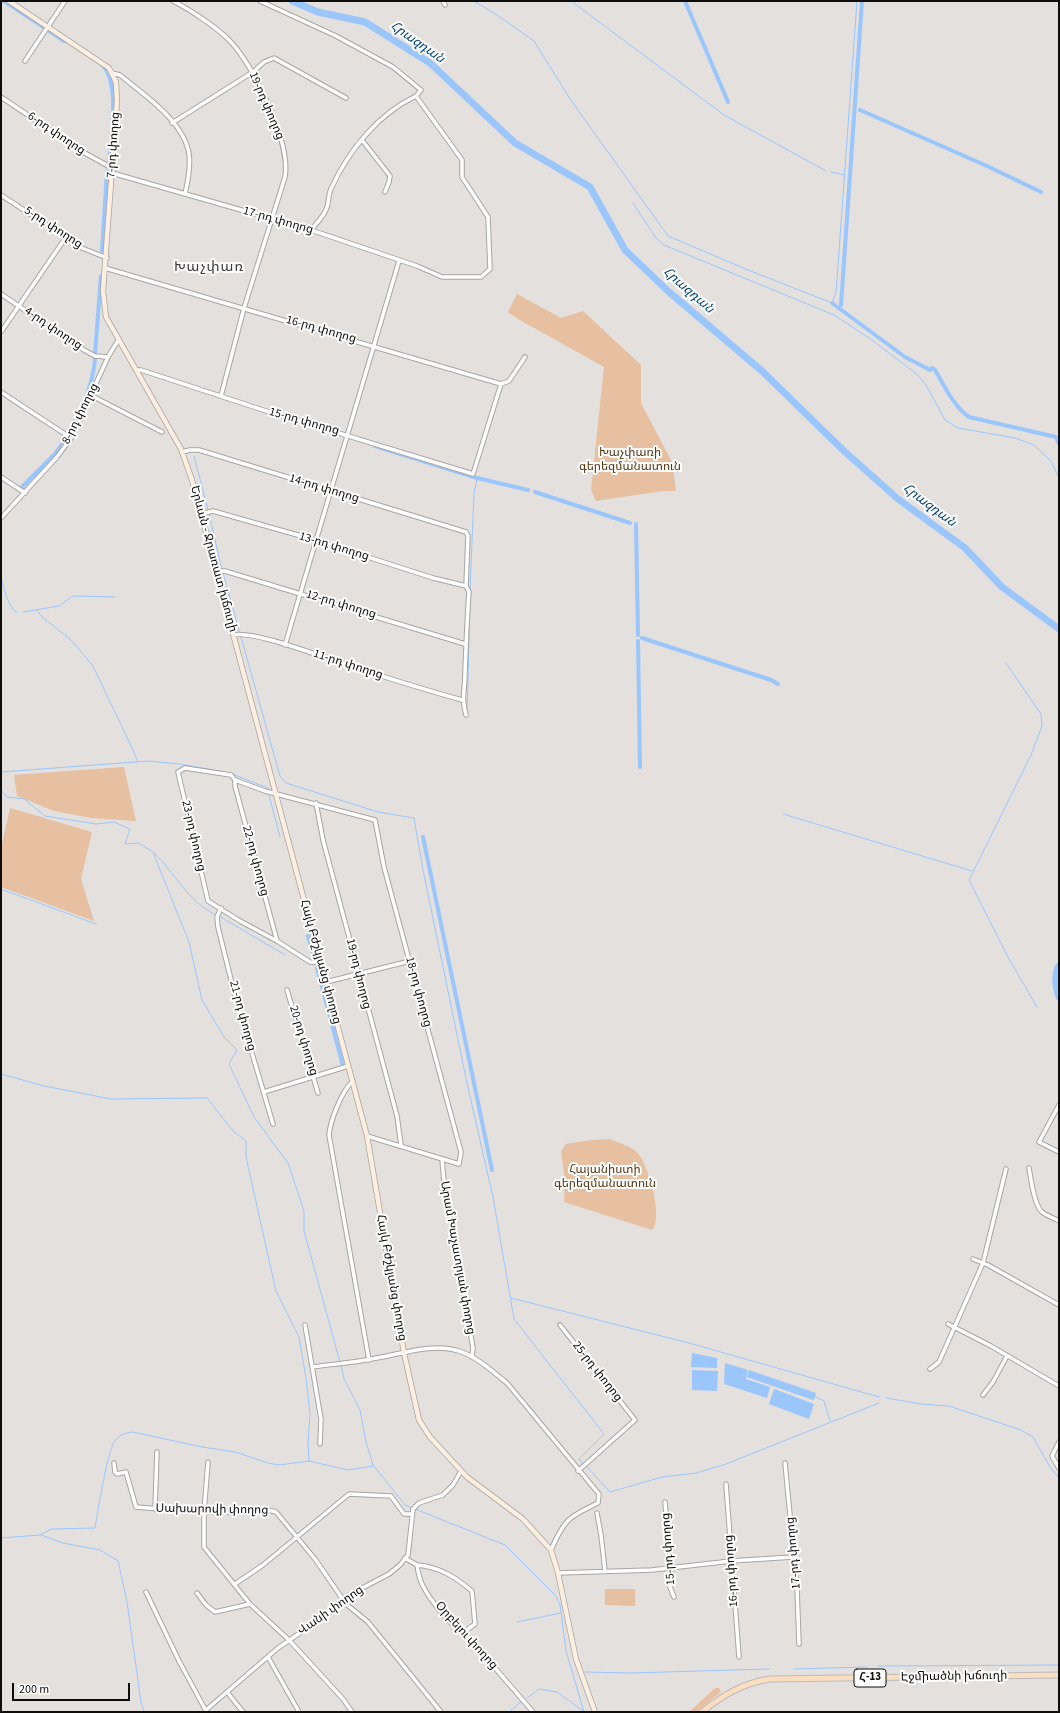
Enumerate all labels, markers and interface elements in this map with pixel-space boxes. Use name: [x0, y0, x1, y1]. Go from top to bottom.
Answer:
water label: Հրազդան: [387, 19, 447, 67]
street label: 19-րդ փողոց: [245, 70, 287, 142]
street label: 6-րդ փողոց: [24, 109, 88, 159]
street label: 7-րդ փողոց: [104, 111, 124, 179]
street label: 5-րդ փողոց: [21, 204, 85, 252]
street label: 17-րդ փողոց: [241, 204, 315, 238]
district label: Խաչփառ: [174, 260, 244, 276]
water label: Հրազդան: [659, 265, 717, 317]
street label: 4-րդ փողոց: [21, 304, 85, 354]
street label: 16-րդ փողոց: [284, 313, 358, 347]
street label: 8-րդ փողոց: [59, 381, 103, 447]
street label: 15-րդ փողոց: [267, 405, 341, 439]
park label: Խաչփառի գերեզմանատուն: [579, 446, 681, 474]
street label: 14-րդ փողոց: [287, 472, 361, 506]
water label: Հրազդան: [899, 481, 959, 531]
street label: Երևան - Ջրառատ խճուղի: [186, 484, 240, 634]
street label: 13-րդ փողոց: [297, 530, 371, 564]
street label: 12-րդ փողոց: [304, 588, 378, 622]
street label: 11-րդ փողոց: [311, 647, 385, 683]
street label: 23-րդ փողոց: [178, 799, 208, 873]
street label: 22-րդ փողոց: [239, 824, 271, 898]
street label: Հայկ Բժշկյանց փողոց: [296, 898, 344, 1026]
street label: 19-րդ փողոց: [342, 937, 374, 1011]
street label: 18-րդ փողոց: [402, 955, 434, 1029]
street label: 21-րդ փողոց: [226, 979, 258, 1053]
street label: 20-րդ փողոց: [286, 1004, 320, 1078]
park label: Հայանիստի գերեզմանատուն: [554, 1163, 656, 1191]
street label: Արամ Խաչատրյան փողոց: [436, 1180, 478, 1336]
street label: Հայկ Բժշկյանց փողոց: [373, 1214, 409, 1342]
street label: 25-րդ փողոց: [569, 1339, 625, 1405]
street label: Սախարովի փողոց: [156, 1502, 268, 1518]
street label: 15-րդ փողոց: [659, 1512, 679, 1586]
street label: 17-րդ փողոց: [784, 1516, 804, 1590]
street label: 16-րդ փողոց: [722, 1534, 742, 1608]
street label: Վանի փողոց: [295, 1583, 367, 1639]
street label: Օրբելու փողոց: [432, 1599, 500, 1673]
road number: Հ-13: [854, 1669, 886, 1687]
street label: Էջմիածնի խճուղի: [901, 1669, 1007, 1685]
scale bar: [14, 1675, 132, 1701]
text: 200 m: [19, 1681, 49, 1698]

